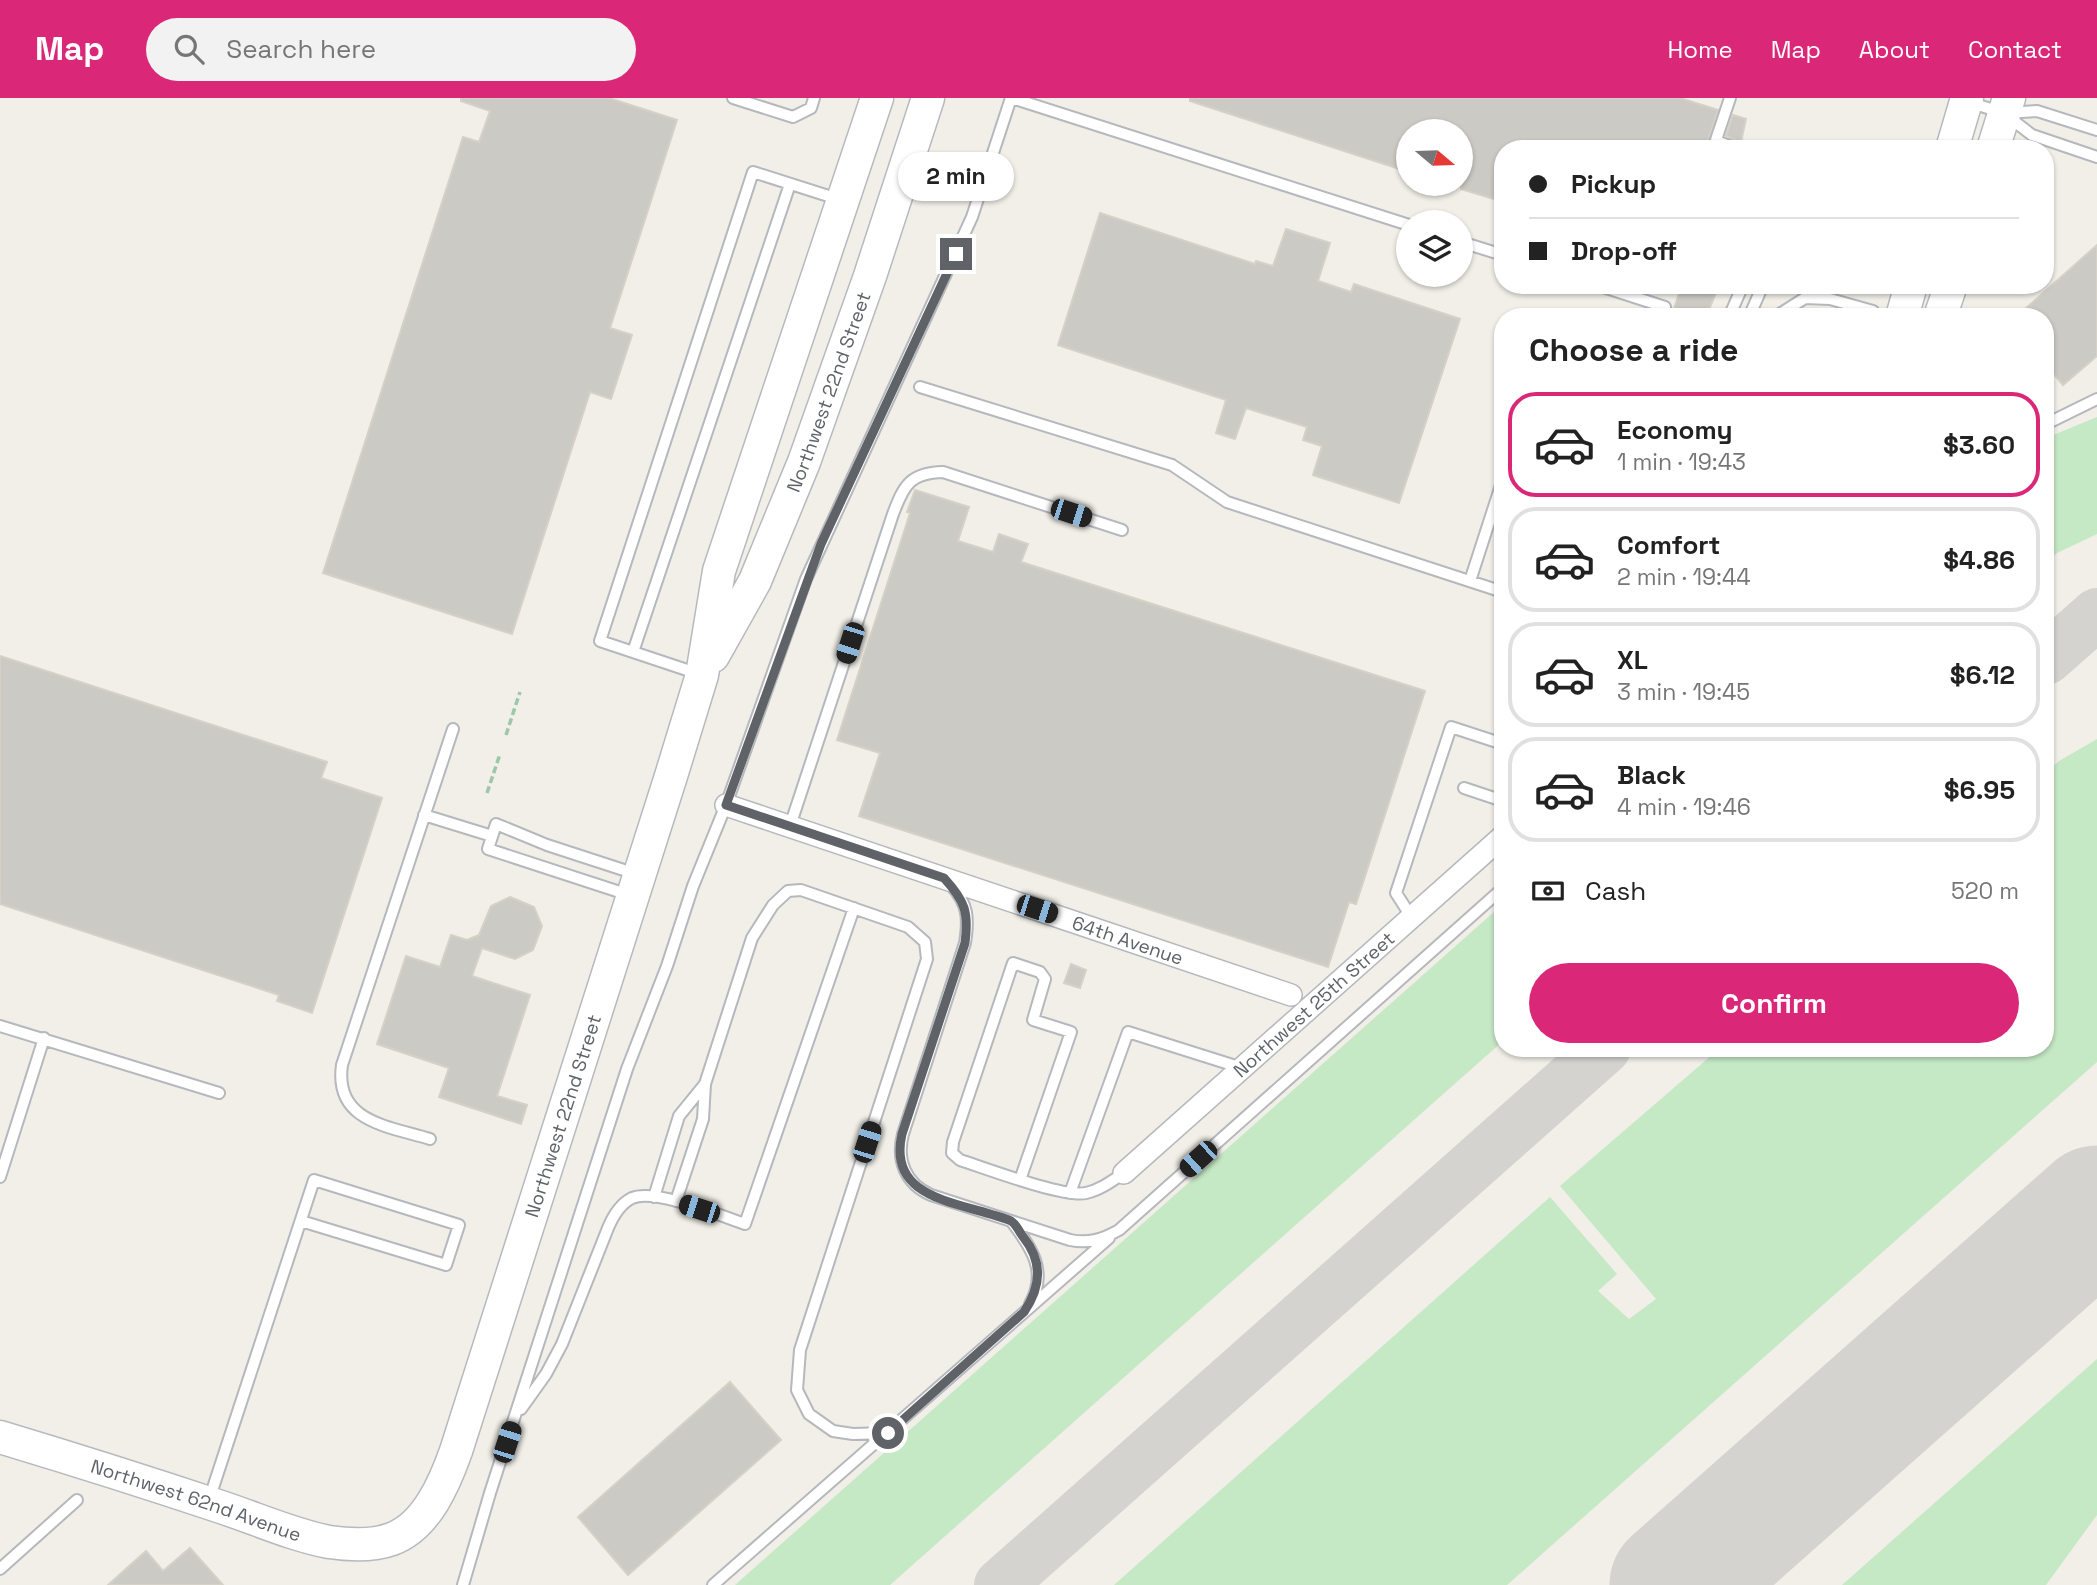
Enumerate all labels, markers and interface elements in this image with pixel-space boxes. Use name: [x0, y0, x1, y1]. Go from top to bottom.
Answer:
search box: [146, 18, 636, 81]
text: Map: [35, 28, 104, 70]
icon: search: [170, 30, 208, 68]
text: Search here: [226, 32, 376, 66]
text: Home: [1667, 34, 1733, 65]
text: Map: [1771, 34, 1821, 65]
text: About: [1859, 34, 1930, 65]
text: Contact: [1968, 34, 2062, 65]
north arrow: [1396, 119, 1474, 196]
map controls: [1396, 119, 1473, 287]
callout: 2 min: [898, 152, 1014, 202]
text: 2 min: [926, 161, 986, 191]
text: Pickup: [1571, 167, 1656, 201]
button: layers: [1396, 210, 1473, 287]
text: Drop-off: [1571, 234, 1677, 268]
route end: [940, 238, 972, 270]
street label: Northwest 22nd Street: [781, 288, 876, 496]
text: Choose a ride: [1529, 330, 1739, 370]
icon: car: [1533, 413, 1596, 476]
text: Economy: [1617, 413, 1733, 447]
text: $3.60: [1943, 428, 2015, 462]
text: 1 min · 19:43: [1617, 447, 1746, 477]
car: [1048, 497, 1095, 529]
icon: car: [1533, 528, 1596, 591]
text: Comfort: [1617, 528, 1720, 562]
text: $4.86: [1943, 543, 2015, 577]
text: 2 min · 19:44: [1617, 562, 1751, 592]
car: [834, 620, 867, 666]
icon: car: [1533, 643, 1596, 706]
text: XL: [1617, 643, 1648, 677]
text: $6.12: [1950, 658, 2015, 692]
text: 3 min · 19:45: [1617, 677, 1750, 707]
icon: car: [1533, 758, 1596, 821]
text: Black: [1617, 758, 1686, 792]
text: $6.95: [1944, 773, 2015, 807]
text: 4 min · 19:46: [1617, 792, 1751, 822]
icon: cash: [1529, 872, 1567, 910]
text: Cash: [1585, 874, 1646, 908]
text: 520 m: [1951, 876, 2019, 906]
car: [1014, 893, 1061, 925]
street label: 64th Avenue: [1069, 910, 1187, 971]
street label: Northwest 25th Street: [1228, 926, 1400, 1083]
button: Confirm: [1529, 963, 2019, 1043]
street label: Northwest 22nd Street: [519, 1012, 607, 1221]
car: [851, 1119, 884, 1165]
car: [1176, 1137, 1221, 1181]
car: [676, 1193, 723, 1225]
route start: [872, 1417, 904, 1449]
car: [491, 1419, 524, 1465]
street label: Northwest 62nd Avenue: [88, 1454, 304, 1547]

